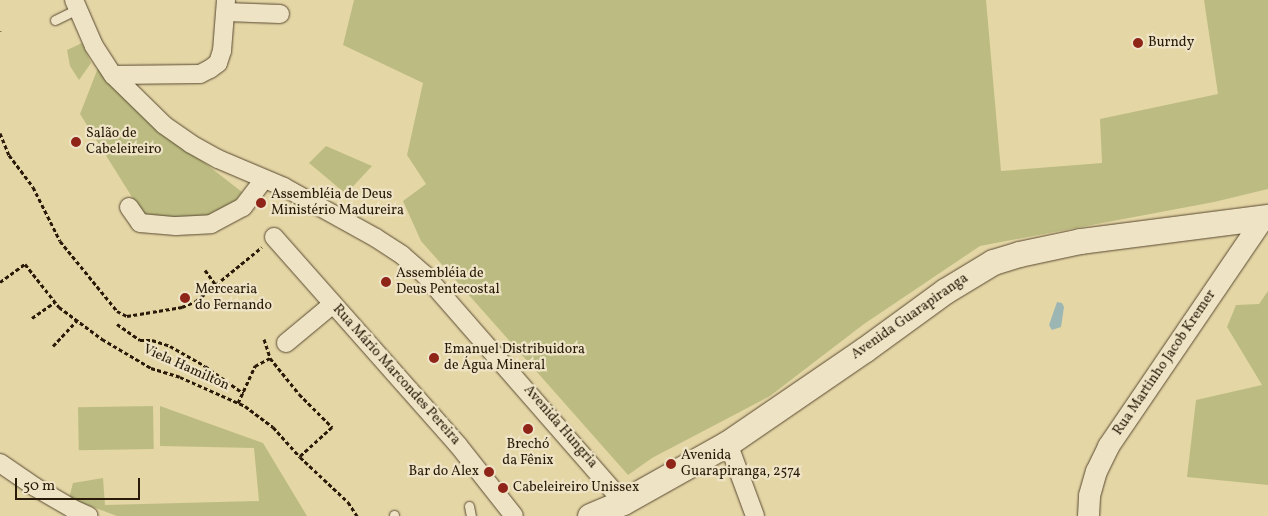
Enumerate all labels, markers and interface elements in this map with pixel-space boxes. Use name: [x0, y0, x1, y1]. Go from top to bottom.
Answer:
place label: Burndy: [1148, 35, 1194, 51]
marker: Burndy: [1132, 37, 1144, 49]
place label: Salão de Cabeleireiro: [86, 126, 161, 158]
marker: Salão de Cabeleireiro: [70, 136, 82, 148]
place label: Assembléia de Deus Ministério Madureira: [271, 187, 404, 220]
marker: Assembléia de Deus Ministério Madureira: [255, 197, 267, 209]
place label: Assembléia de Deus Pentecostal: [396, 266, 500, 298]
street label: Avenida Guarapiranga: [848, 270, 972, 364]
marker: Assembléia de Deus Pentecostal: [380, 276, 392, 288]
place label: Mercearia do Fernando: [195, 282, 272, 314]
street label: Rua Martinho Jacob Kremer: [1110, 287, 1220, 439]
marker: Mercearia do Fernando: [179, 292, 191, 304]
street label: Rua Mário Marcondes Pereira: [329, 301, 463, 449]
street label: Viela Hamilton: [140, 341, 232, 395]
place label: Emanuel Distribuidora de Água Mineral: [444, 342, 585, 374]
marker: Emanuel Distribuidora de Água Mineral: [428, 352, 440, 364]
street label: Avenida Hungria: [519, 382, 601, 472]
marker: Brechó da Fênix: [522, 423, 534, 435]
place label: Brechó da Fênix: [502, 437, 554, 470]
place label: Avenida Guarapiranga, 2574: [681, 448, 801, 481]
marker: Avenida Guarapiranga, 2574: [665, 458, 677, 470]
place label: Bar do Alex: [409, 464, 479, 480]
marker: Bar do Alex: [483, 466, 495, 478]
scale bar: [18, 468, 142, 500]
text: 50 m: [23, 476, 55, 497]
place label: Cabeleireiro Unissex: [513, 480, 639, 496]
marker: Cabeleireiro Unissex: [497, 482, 509, 494]

